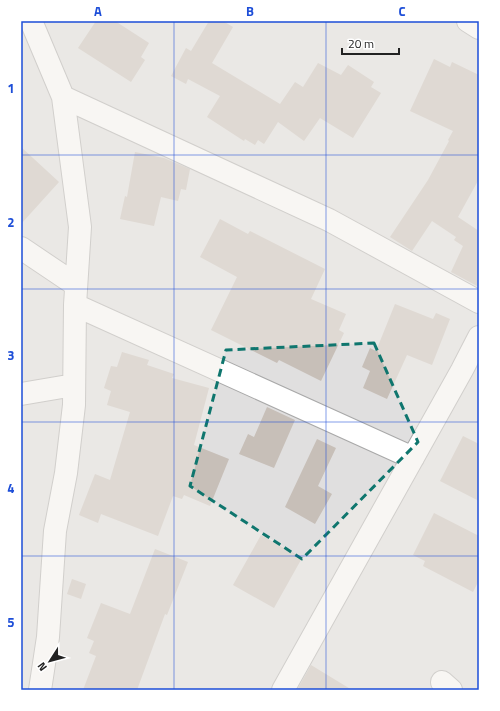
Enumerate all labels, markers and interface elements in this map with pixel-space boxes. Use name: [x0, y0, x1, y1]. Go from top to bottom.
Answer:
text: A: [94, 1, 102, 21]
text: B: [246, 1, 254, 21]
text: C: [398, 1, 406, 21]
scale bar: [342, 30, 399, 56]
text: 20 m: [348, 34, 374, 53]
text: 1: [7, 78, 15, 98]
text: 2: [7, 212, 15, 232]
text: 3: [7, 345, 15, 365]
text: 4: [7, 478, 15, 498]
text: 5: [7, 612, 15, 632]
north arrow: [30, 641, 70, 681]
text: N: [33, 659, 51, 675]

